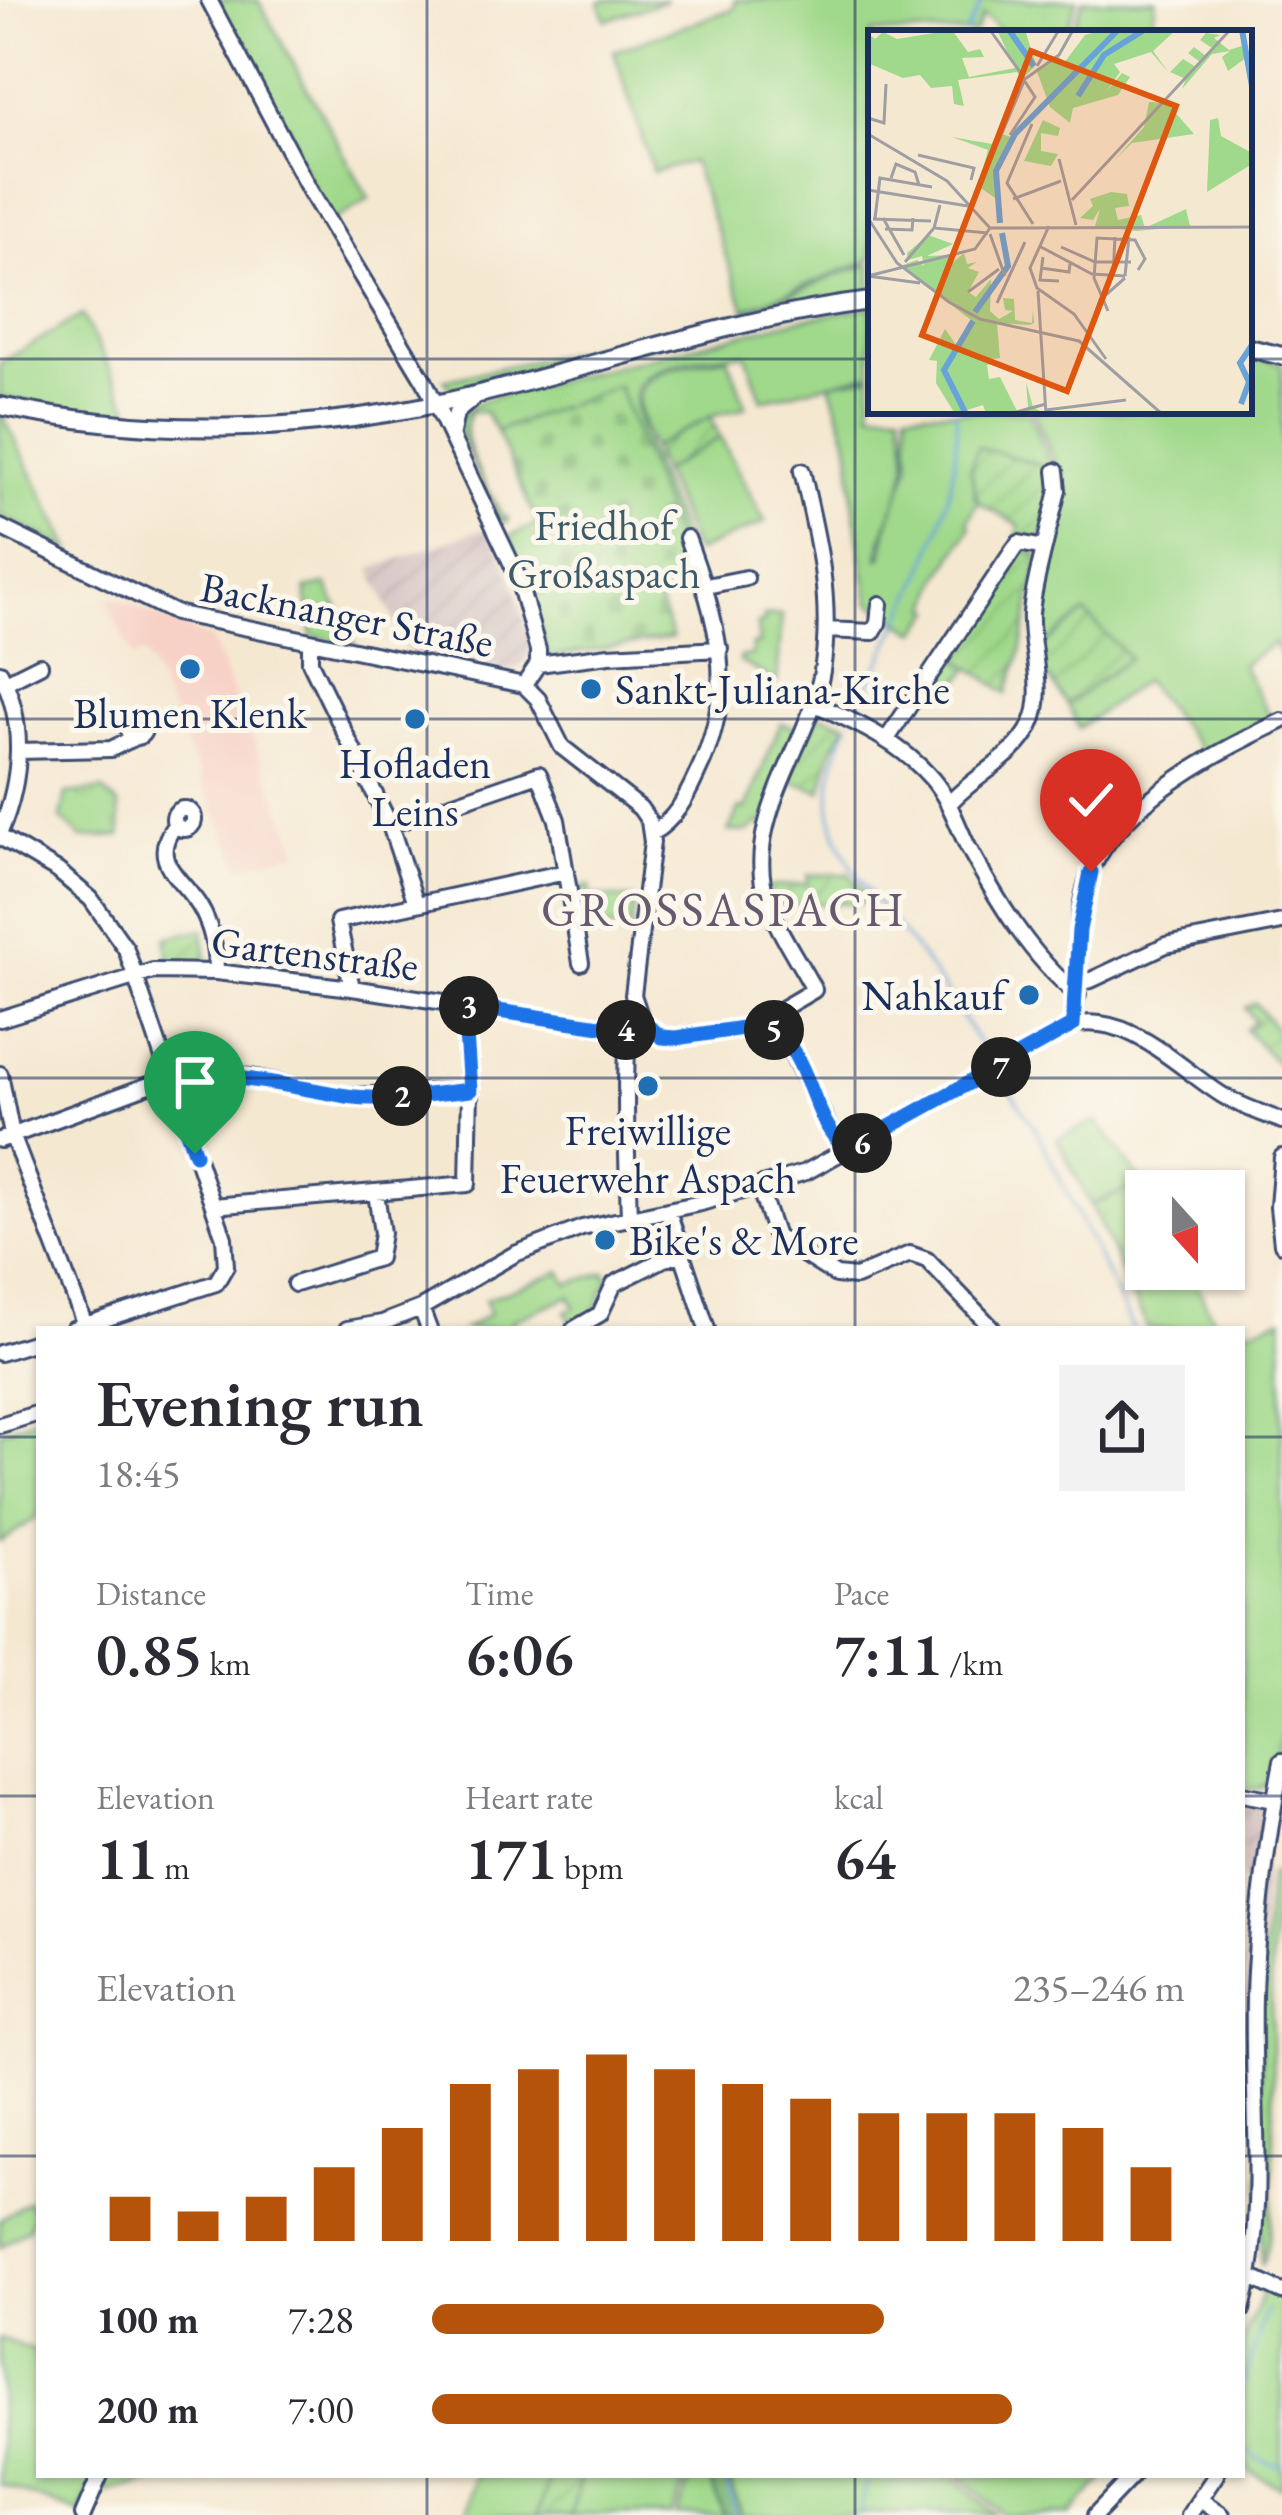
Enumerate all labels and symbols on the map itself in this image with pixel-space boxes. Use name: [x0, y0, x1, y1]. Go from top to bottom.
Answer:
inset map: [868, 30, 1252, 414]
park label: Friedhof Großaspach: [507, 498, 701, 601]
street label: Backnanger Straße: [196, 559, 498, 670]
marker: Blumen Klenk: [177, 656, 203, 682]
place label: Sankt-Juliana-Kirche: [615, 662, 950, 717]
marker: Sankt-Juliana-Kirche: [578, 676, 604, 702]
place label: Blumen Klenk: [73, 686, 308, 741]
marker: Hofladen Leins: [402, 706, 428, 732]
place label: Hofladen Leins: [339, 736, 491, 839]
pin: [1040, 749, 1142, 872]
district label: GROSSASPACH: [541, 878, 907, 940]
street label: Gartenstraße: [208, 914, 422, 993]
place label: Nahkauf: [861, 968, 1010, 1023]
pin: 3: [439, 976, 499, 1036]
marker: Nahkauf: [1016, 982, 1042, 1008]
pin: 4: [596, 1000, 656, 1060]
pin: 5: [744, 1000, 804, 1060]
pin: [144, 1031, 246, 1154]
pin: 7: [971, 1037, 1031, 1097]
pin: 2: [372, 1066, 432, 1126]
marker: Freiwillige Feuerwehr Aspach: [635, 1073, 661, 1099]
place label: Freiwillige Feuerwehr Aspach: [500, 1103, 796, 1206]
pin: 6: [832, 1113, 892, 1173]
north arrow: [1125, 1170, 1245, 1290]
place label: Bike's & More: [629, 1213, 859, 1268]
marker: Bike's & More: [592, 1227, 618, 1253]

